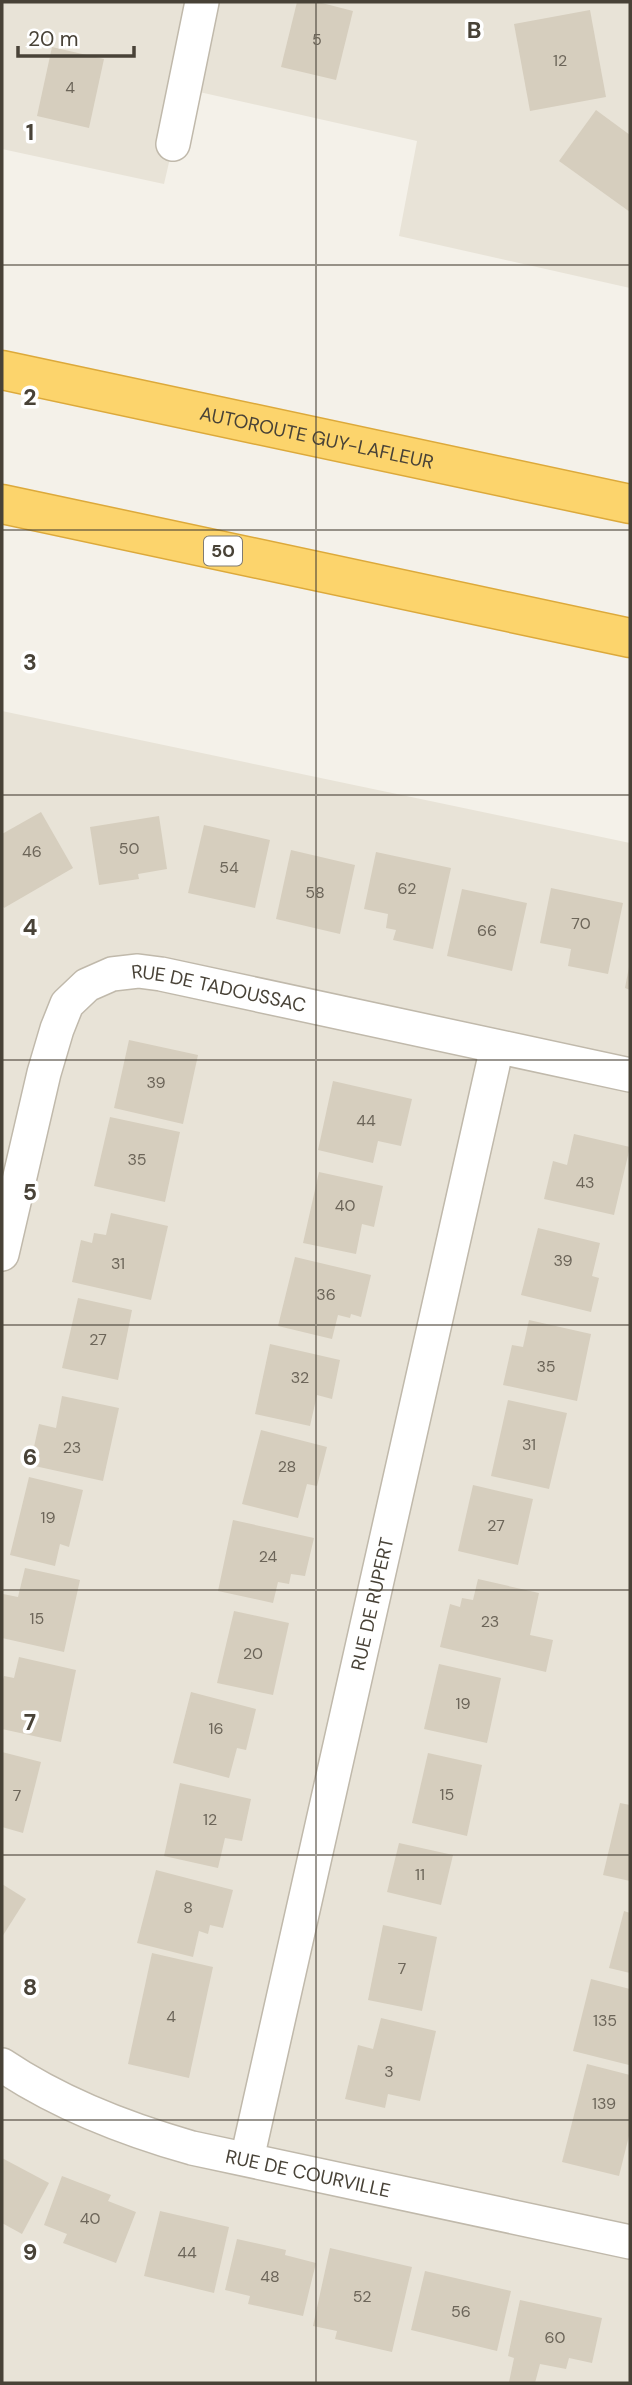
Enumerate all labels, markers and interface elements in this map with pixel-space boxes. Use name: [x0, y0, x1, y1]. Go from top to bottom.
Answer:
scale bar: [18, 14, 133, 58]
text: B: [467, 15, 481, 45]
text: 20 m: [28, 25, 79, 53]
house number: 5: [312, 29, 322, 50]
house number: 12: [553, 50, 567, 71]
house number: 4: [65, 77, 75, 98]
text: 1: [26, 117, 34, 147]
text: 2: [23, 382, 37, 412]
street label: AUTOROUTE GUY-LAFLEUR: [198, 401, 436, 475]
road number: 50: [204, 536, 242, 566]
text: 3: [23, 647, 37, 677]
house number: 50: [119, 838, 139, 859]
house number: 46: [22, 841, 42, 862]
house number: 54: [219, 857, 239, 878]
house number: 62: [398, 878, 416, 899]
house number: 58: [305, 882, 325, 903]
text: 4: [23, 912, 38, 942]
house number: 70: [571, 913, 591, 934]
house number: 66: [477, 920, 497, 941]
street label: RUE DE TADOUSSAC: [130, 959, 308, 1018]
house number: 39: [146, 1072, 166, 1093]
house number: 44: [356, 1110, 376, 1131]
house number: 35: [127, 1149, 147, 1170]
house number: 43: [575, 1172, 595, 1193]
text: 5: [23, 1177, 37, 1207]
house number: 40: [335, 1195, 355, 1216]
house number: 39: [553, 1250, 573, 1271]
house number: 31: [111, 1253, 125, 1274]
house number: 36: [316, 1284, 336, 1305]
house number: 27: [89, 1329, 107, 1350]
house number: 35: [536, 1356, 556, 1377]
house number: 32: [291, 1367, 309, 1388]
house number: 31: [522, 1434, 536, 1455]
house number: 23: [63, 1437, 81, 1458]
text: 6: [23, 1442, 37, 1472]
house number: 28: [278, 1456, 296, 1477]
house number: 19: [40, 1507, 56, 1528]
house number: 27: [487, 1515, 505, 1536]
street label: RUE DE RUPERT: [345, 1535, 399, 1673]
house number: 24: [259, 1546, 278, 1567]
house number: 15: [30, 1608, 44, 1629]
house number: 23: [481, 1611, 499, 1632]
house number: 20: [243, 1643, 263, 1664]
house number: 19: [455, 1693, 471, 1714]
text: 7: [24, 1707, 36, 1737]
house number: 16: [208, 1718, 224, 1739]
house number: 15: [440, 1784, 454, 1805]
house number: 7: [13, 1785, 21, 1806]
house number: 12: [203, 1809, 217, 1830]
house number: 11: [415, 1864, 425, 1885]
house number: 8: [183, 1897, 193, 1918]
house number: 7: [398, 1958, 406, 1979]
text: 8: [23, 1972, 37, 2002]
house number: 4: [166, 2006, 176, 2027]
house number: 135: [593, 2010, 617, 2031]
house number: 3: [384, 2061, 394, 2082]
house number: 139: [592, 2093, 616, 2114]
street label: RUE DE COURVILLE: [223, 2144, 393, 2203]
house number: 40: [80, 2208, 100, 2229]
text: 9: [23, 2237, 37, 2267]
house number: 44: [177, 2242, 197, 2263]
house number: 48: [260, 2266, 280, 2287]
house number: 52: [353, 2286, 371, 2307]
house number: 56: [451, 2301, 471, 2322]
house number: 60: [545, 2327, 566, 2348]

